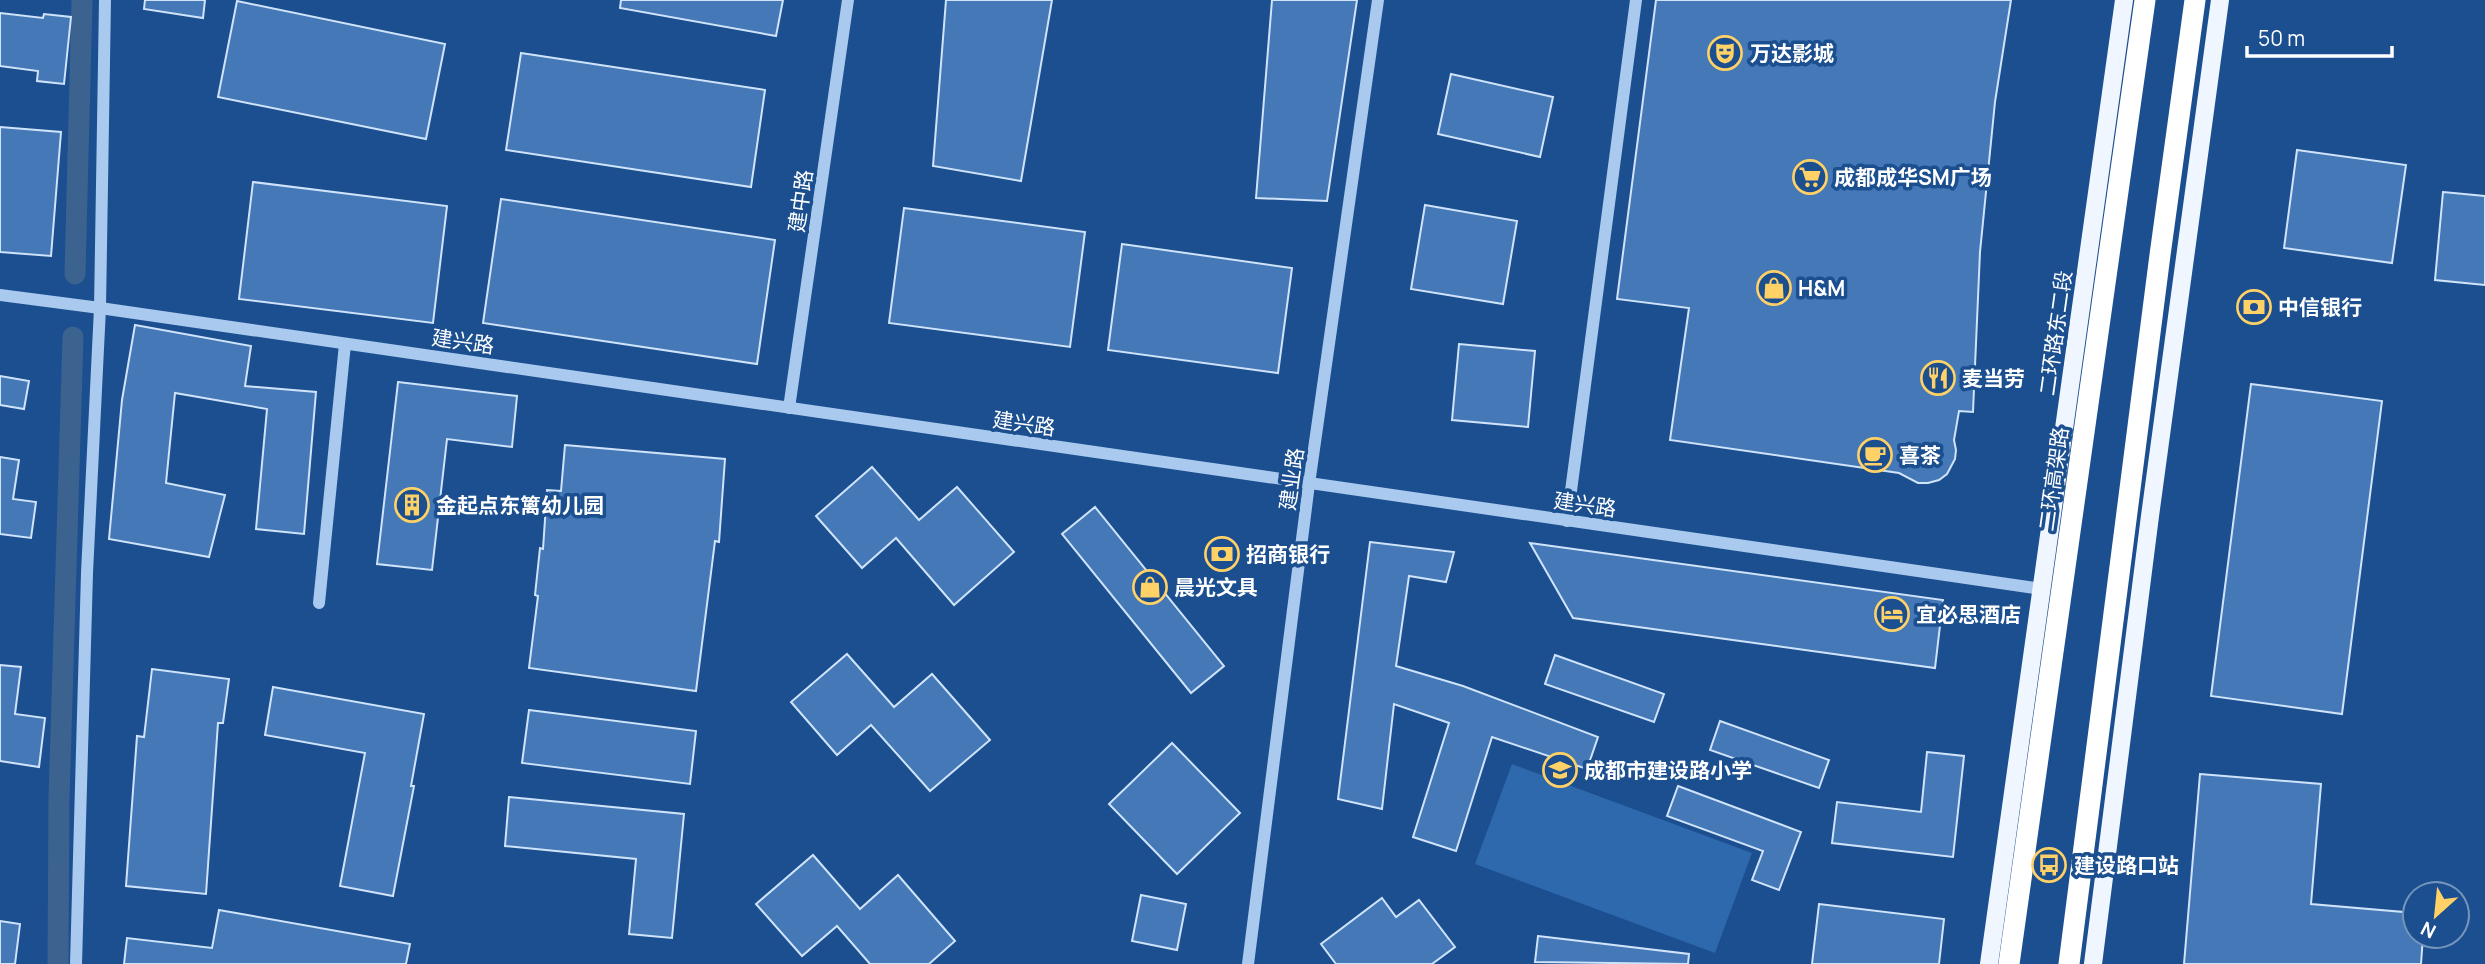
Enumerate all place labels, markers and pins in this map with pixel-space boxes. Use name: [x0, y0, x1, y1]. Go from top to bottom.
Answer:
theatre icon: 万达影城: [1706, 34, 1744, 72]
place label: 万达影城: [1750, 39, 1834, 67]
supermarket icon: 成都成华SM广场: [1791, 158, 1829, 196]
place label: 成都成华SM广场: [1834, 163, 1992, 191]
shop icon: H&M: [1755, 269, 1793, 307]
place label: H&M: [1798, 274, 1845, 302]
bank icon: 中信银行: [2235, 288, 2273, 326]
place label: 中信银行: [2278, 293, 2362, 321]
restaurant icon: 麦当劳: [1919, 359, 1957, 397]
place label: 麦当劳: [1962, 364, 2025, 392]
cafe icon: 喜茶: [1856, 436, 1894, 474]
place label: 喜茶: [1899, 441, 1941, 469]
building icon: 金起点东篱幼儿园: [393, 486, 431, 524]
place label: 金起点东篱幼儿园: [436, 491, 604, 519]
bank icon: 招商银行: [1203, 535, 1241, 573]
place label: 招商银行: [1246, 540, 1330, 568]
shop icon: 晨光文具: [1131, 568, 1169, 606]
place label: 晨光文具: [1174, 573, 1258, 601]
hotel icon: 宜必思酒店: [1873, 595, 1911, 633]
place label: 宜必思酒店: [1916, 600, 2021, 628]
school or university icon: 成都市建设路小学: [1541, 751, 1579, 789]
place label: 成都市建设路小学: [1584, 756, 1752, 784]
bus stop icon: 建设路口站: [2030, 846, 2068, 884]
place label: 建设路口站: [2074, 851, 2179, 879]

